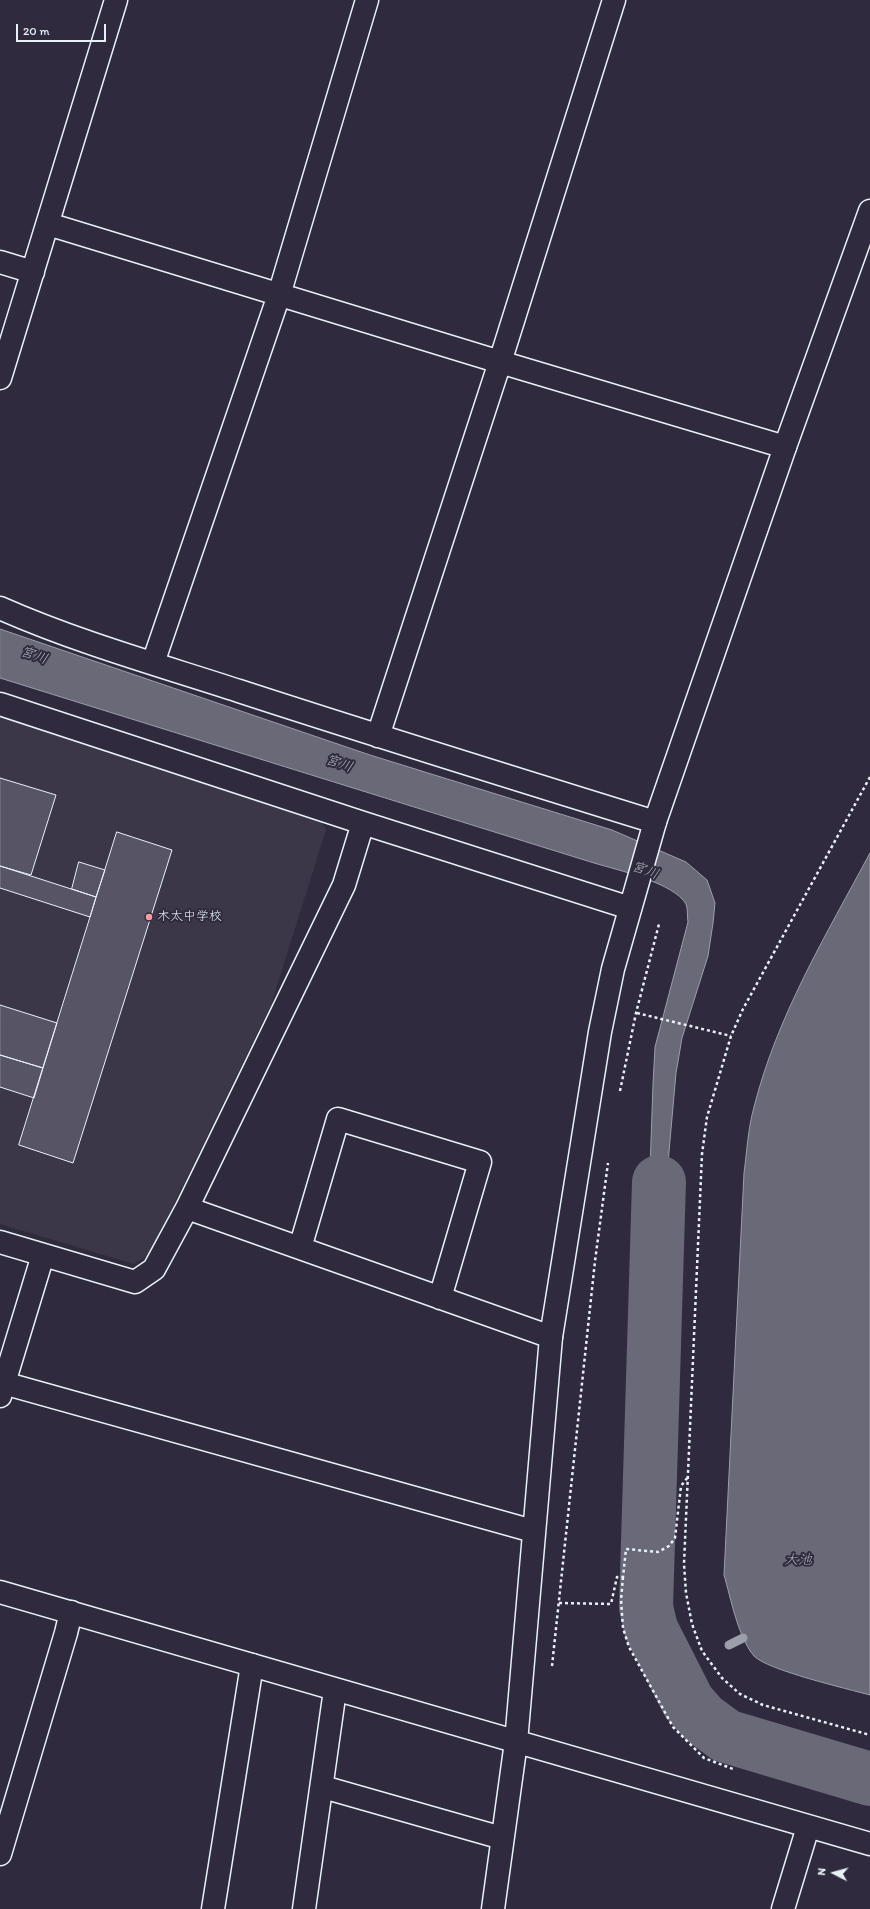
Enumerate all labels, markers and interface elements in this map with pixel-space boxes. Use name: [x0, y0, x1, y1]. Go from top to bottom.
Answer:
scale bar: [18, 16, 108, 42]
text: 20 m: [23, 24, 50, 38]
water label: 宮川: [18, 643, 50, 669]
water label: 宮川: [323, 751, 355, 777]
water label: 宮川: [629, 858, 661, 884]
place label: 木太中学校: [157, 909, 222, 925]
marker: 木太中学校: [144, 912, 154, 922]
water label: 大池: [784, 1552, 812, 1568]
north arrow: [814, 1853, 854, 1893]
text: N: [815, 1867, 828, 1876]

